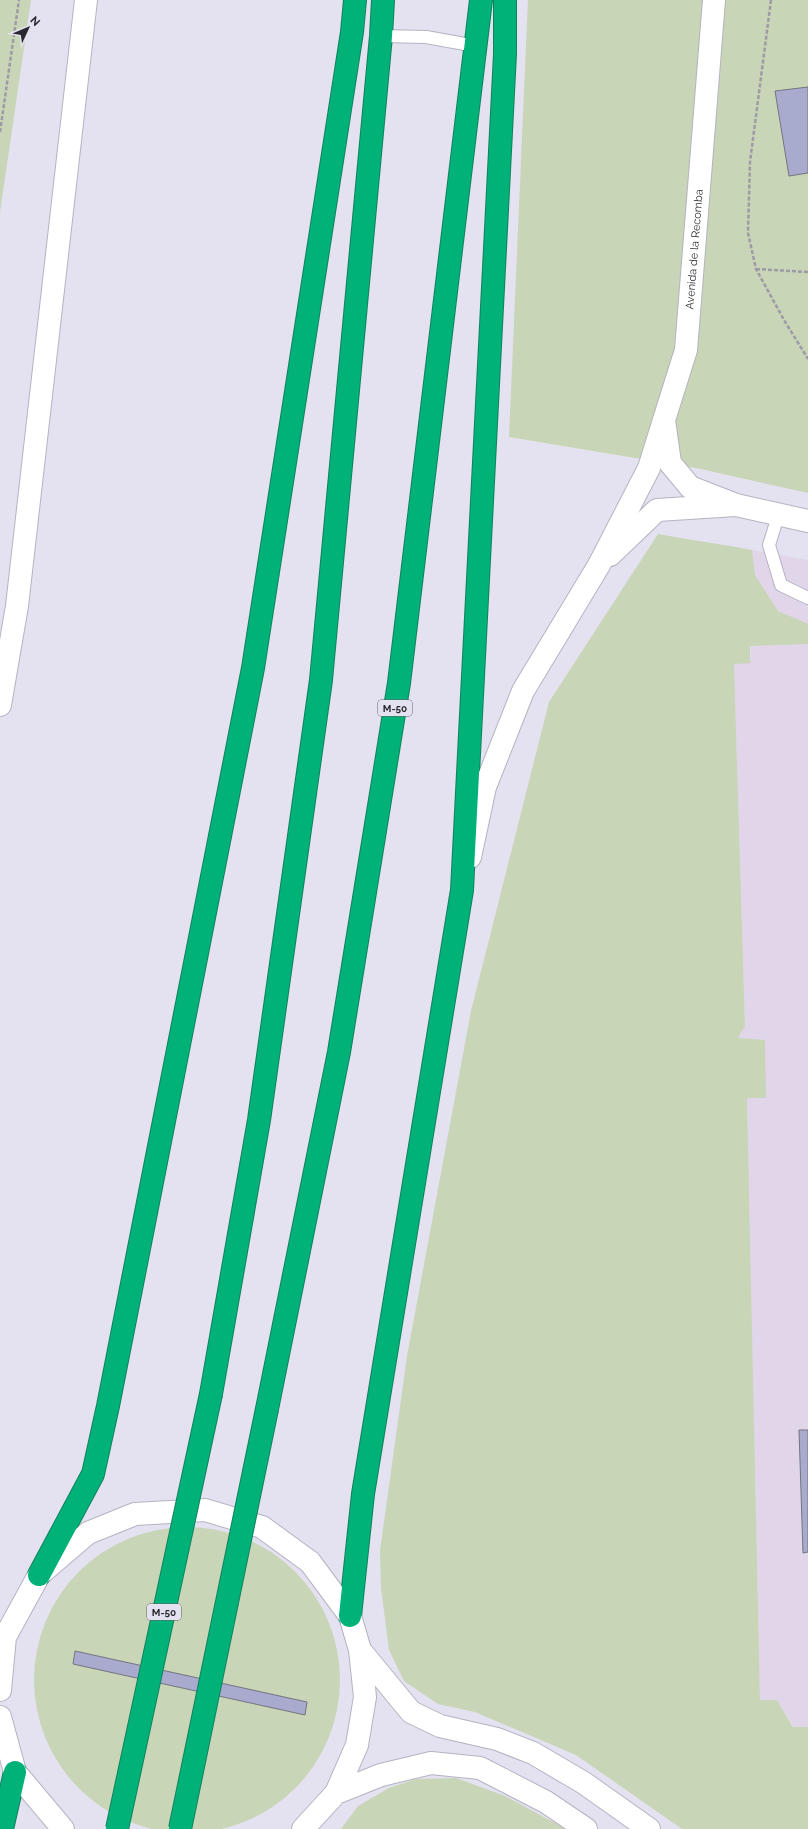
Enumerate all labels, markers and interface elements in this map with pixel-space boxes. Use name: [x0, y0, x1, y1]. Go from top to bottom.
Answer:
north arrow: [8, 8, 48, 48]
text: N: [27, 14, 42, 29]
street label: Avenida de la Recomba: [683, 189, 705, 310]
road number: M-50: [378, 700, 412, 716]
road number: M-50: [147, 1604, 181, 1620]

